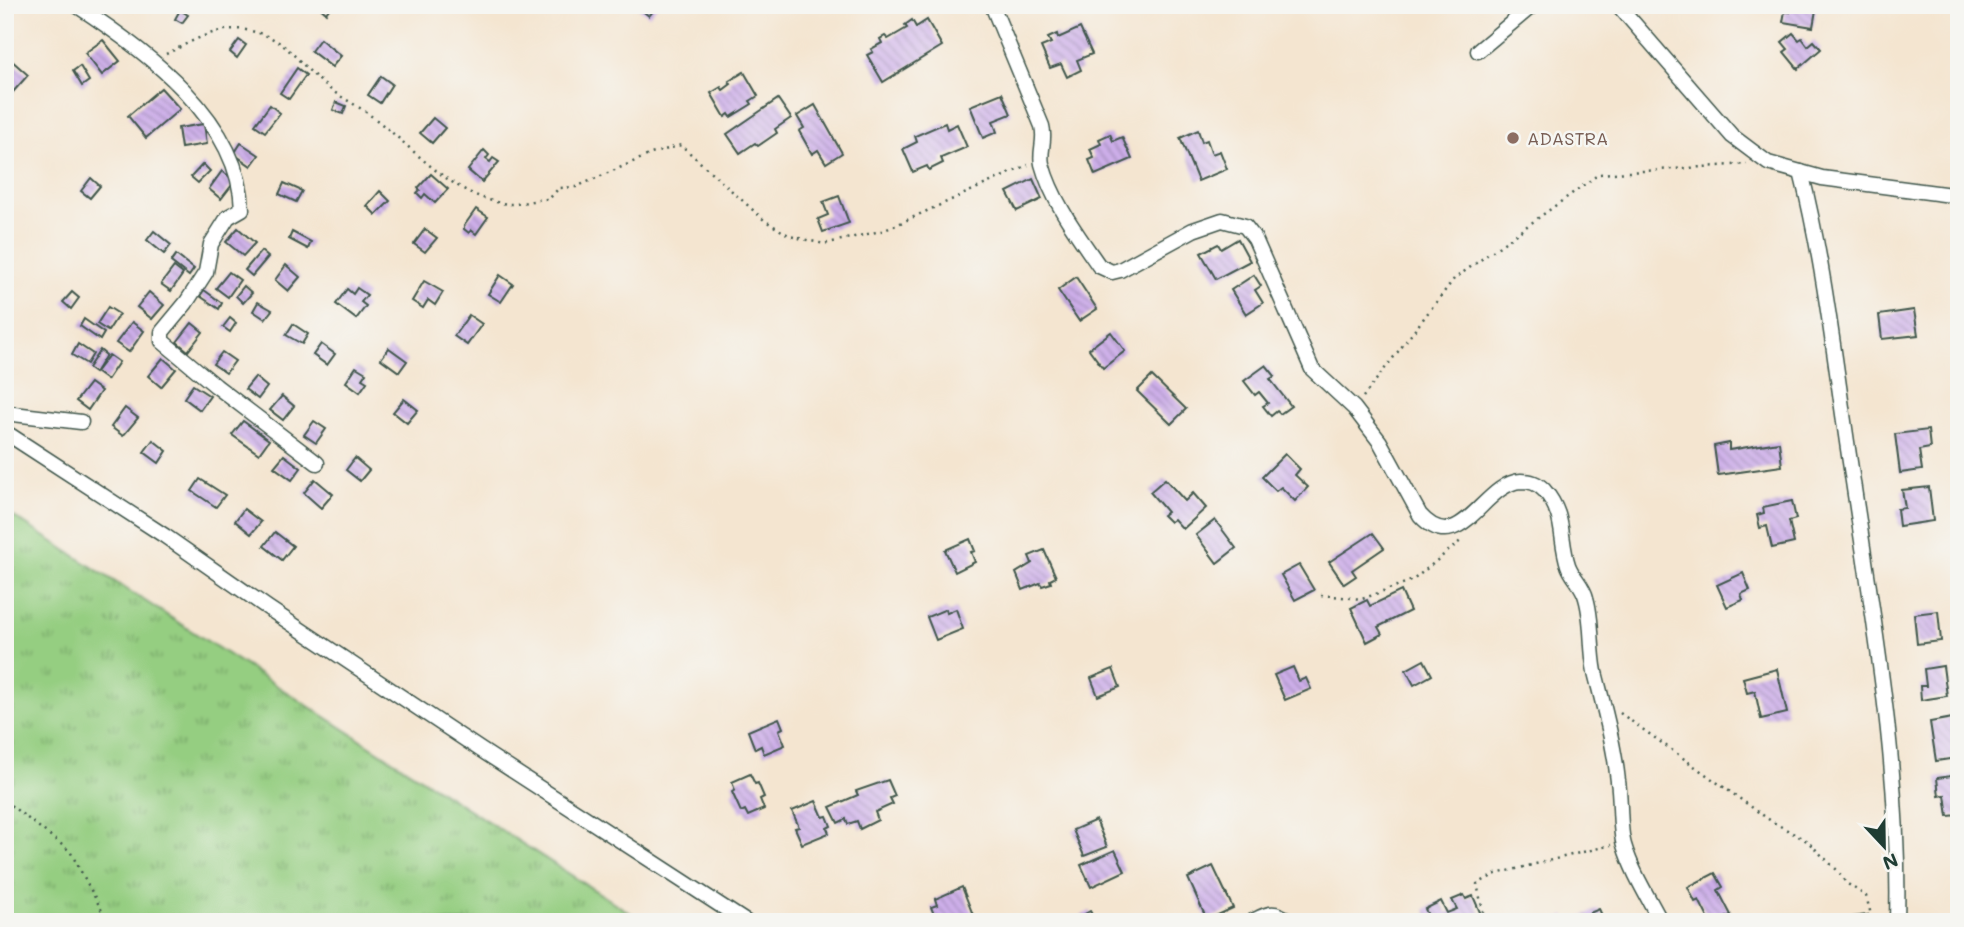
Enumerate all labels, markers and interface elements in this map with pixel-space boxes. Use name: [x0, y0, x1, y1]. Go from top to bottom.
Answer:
place label: ADASTRA: [1527, 126, 1608, 150]
marker: ADASTRA: [1505, 130, 1521, 146]
north arrow: [1848, 811, 1918, 881]
text: N: [1879, 848, 1902, 877]

